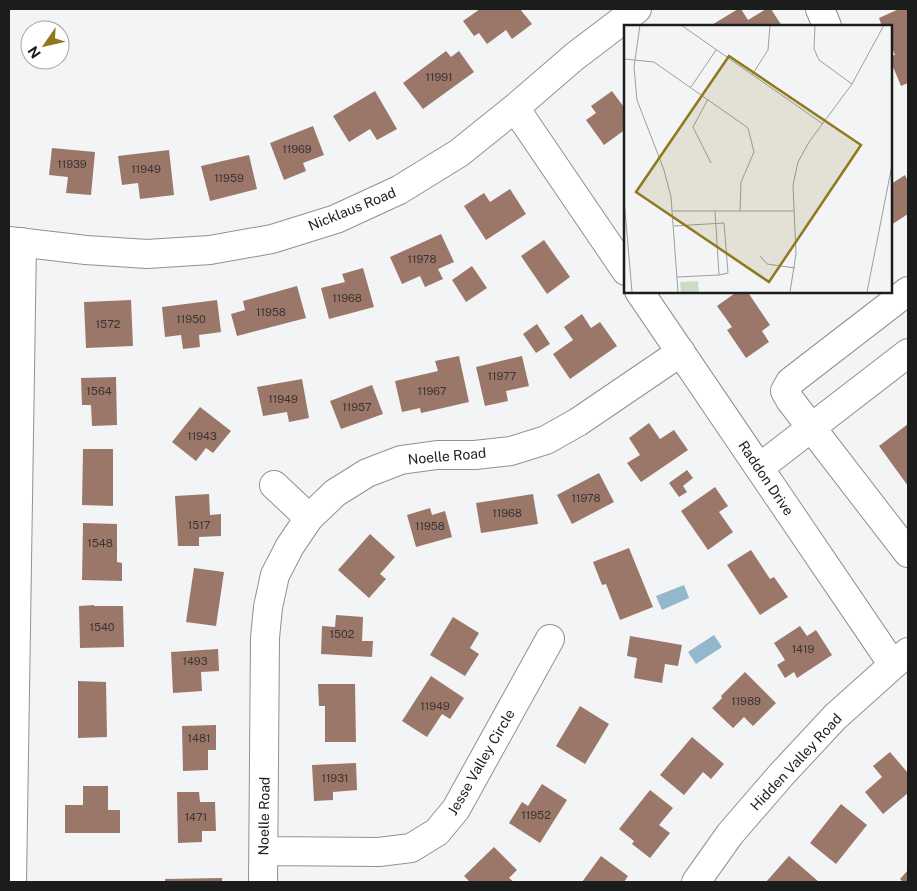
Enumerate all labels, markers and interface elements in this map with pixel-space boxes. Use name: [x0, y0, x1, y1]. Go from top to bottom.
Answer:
north arrow: [20, 20, 70, 70]
inset map: [624, 25, 892, 292]
text: N: [25, 43, 44, 61]
house number: 11991: [425, 71, 453, 83]
house number: 11969: [282, 143, 312, 155]
house number: 11939: [57, 158, 87, 170]
house number: 11949: [131, 163, 161, 175]
house number: 11959: [214, 172, 244, 184]
street label: Nicklaus Road: [306, 184, 398, 234]
house number: 11978: [407, 253, 437, 265]
house number: 11968: [332, 292, 362, 304]
house number: 11958: [256, 306, 286, 318]
house number: 11950: [176, 313, 206, 325]
house number: 1572: [96, 318, 121, 330]
house number: 11977: [488, 370, 517, 382]
house number: 1564: [86, 385, 112, 397]
house number: 11967: [417, 385, 447, 397]
house number: 11949: [268, 393, 298, 405]
house number: 11957: [342, 401, 372, 413]
house number: 11943: [187, 430, 217, 442]
street label: Raddon Drive: [735, 438, 797, 518]
street label: Noelle Road: [407, 445, 487, 467]
house number: 11978: [571, 492, 601, 504]
house number: 11968: [492, 507, 522, 519]
house number: 1517: [188, 519, 211, 531]
house number: 11958: [415, 520, 445, 532]
house number: 1548: [87, 537, 113, 549]
house number: 1540: [89, 621, 115, 633]
house number: 1502: [330, 628, 355, 640]
house number: 1419: [792, 643, 814, 655]
house number: 1493: [182, 655, 208, 667]
house number: 11989: [731, 695, 761, 707]
house number: 11949: [420, 700, 450, 712]
street label: Jesse Valley Circle: [444, 706, 518, 818]
street label: Hidden Valley Road: [747, 710, 845, 814]
house number: 1481: [188, 732, 211, 744]
house number: 11931: [321, 772, 349, 784]
street label: Noelle Road: [255, 777, 273, 855]
house number: 11952: [521, 809, 551, 821]
house number: 1471: [185, 811, 207, 823]

